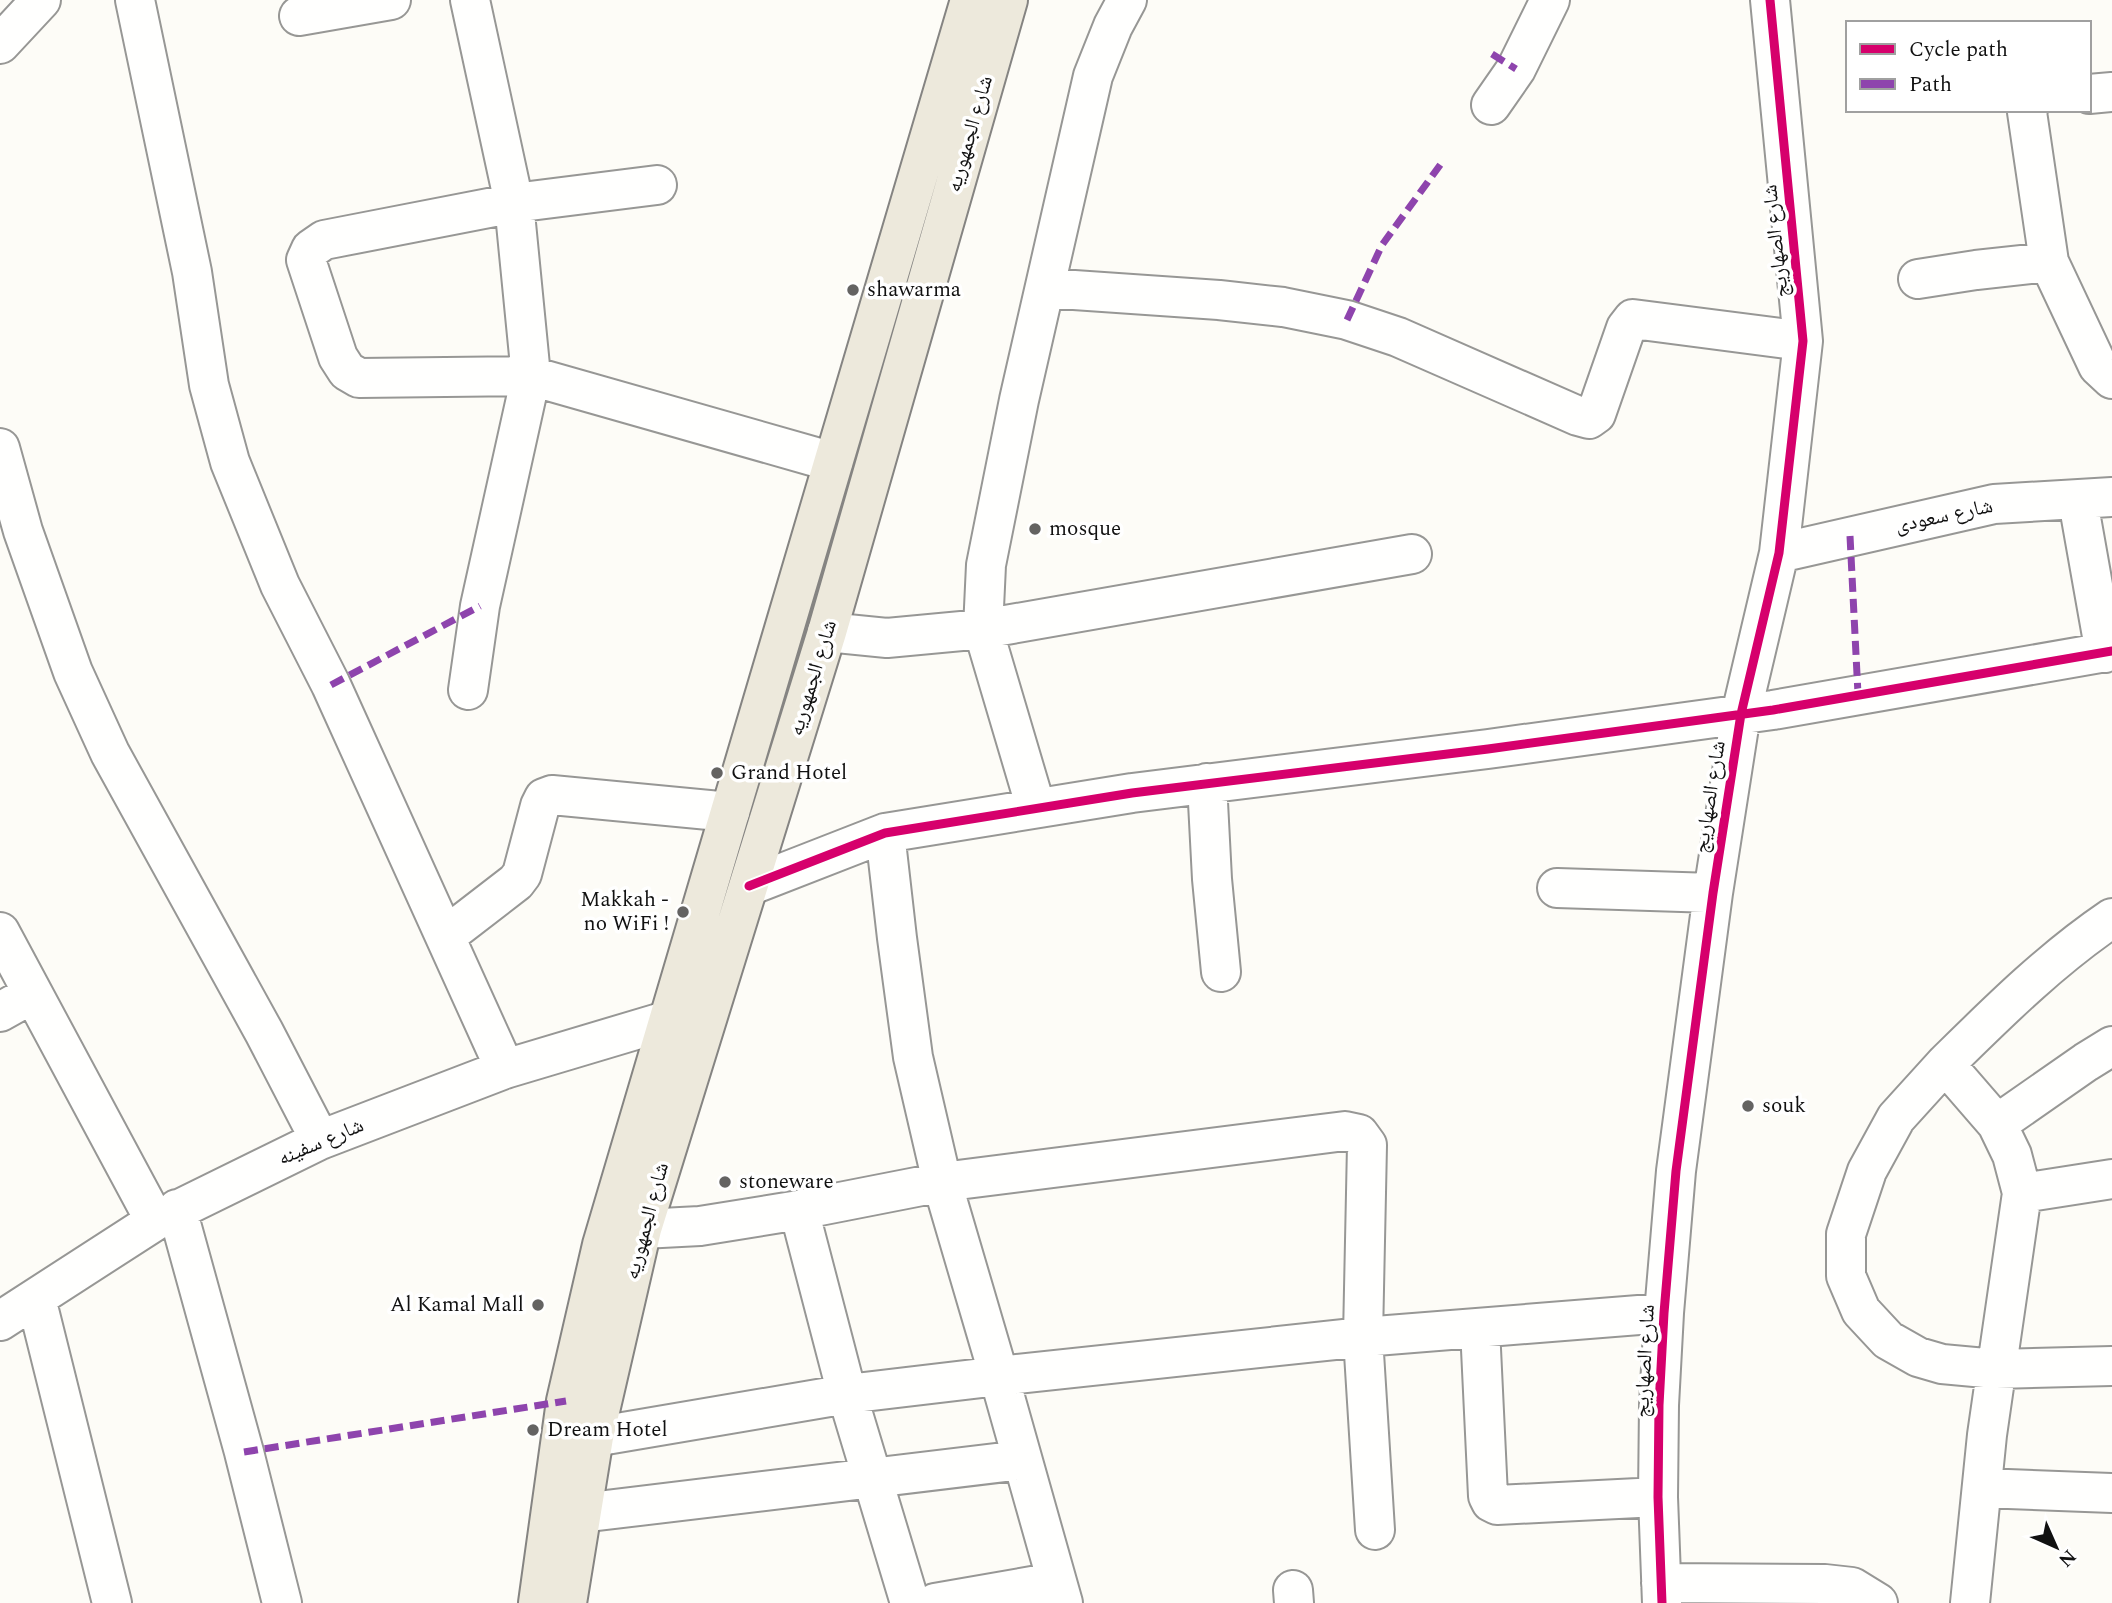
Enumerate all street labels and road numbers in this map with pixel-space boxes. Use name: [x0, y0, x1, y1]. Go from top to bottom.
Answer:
street label: شارع الجمهوريه: [938, 72, 1002, 196]
street label: شارع الصهاريج: [1754, 183, 1798, 299]
street label: شارع سعودى: [1892, 490, 1996, 542]
street label: شارع الجمهوريه: [780, 616, 846, 740]
street label: شارع الصهاريج: [1685, 738, 1735, 856]
street label: شارع سفينه: [273, 1110, 369, 1174]
street label: شارع الجمهوريه: [616, 1159, 678, 1283]
street label: شارع الصهاريج: [1626, 1303, 1664, 1419]

